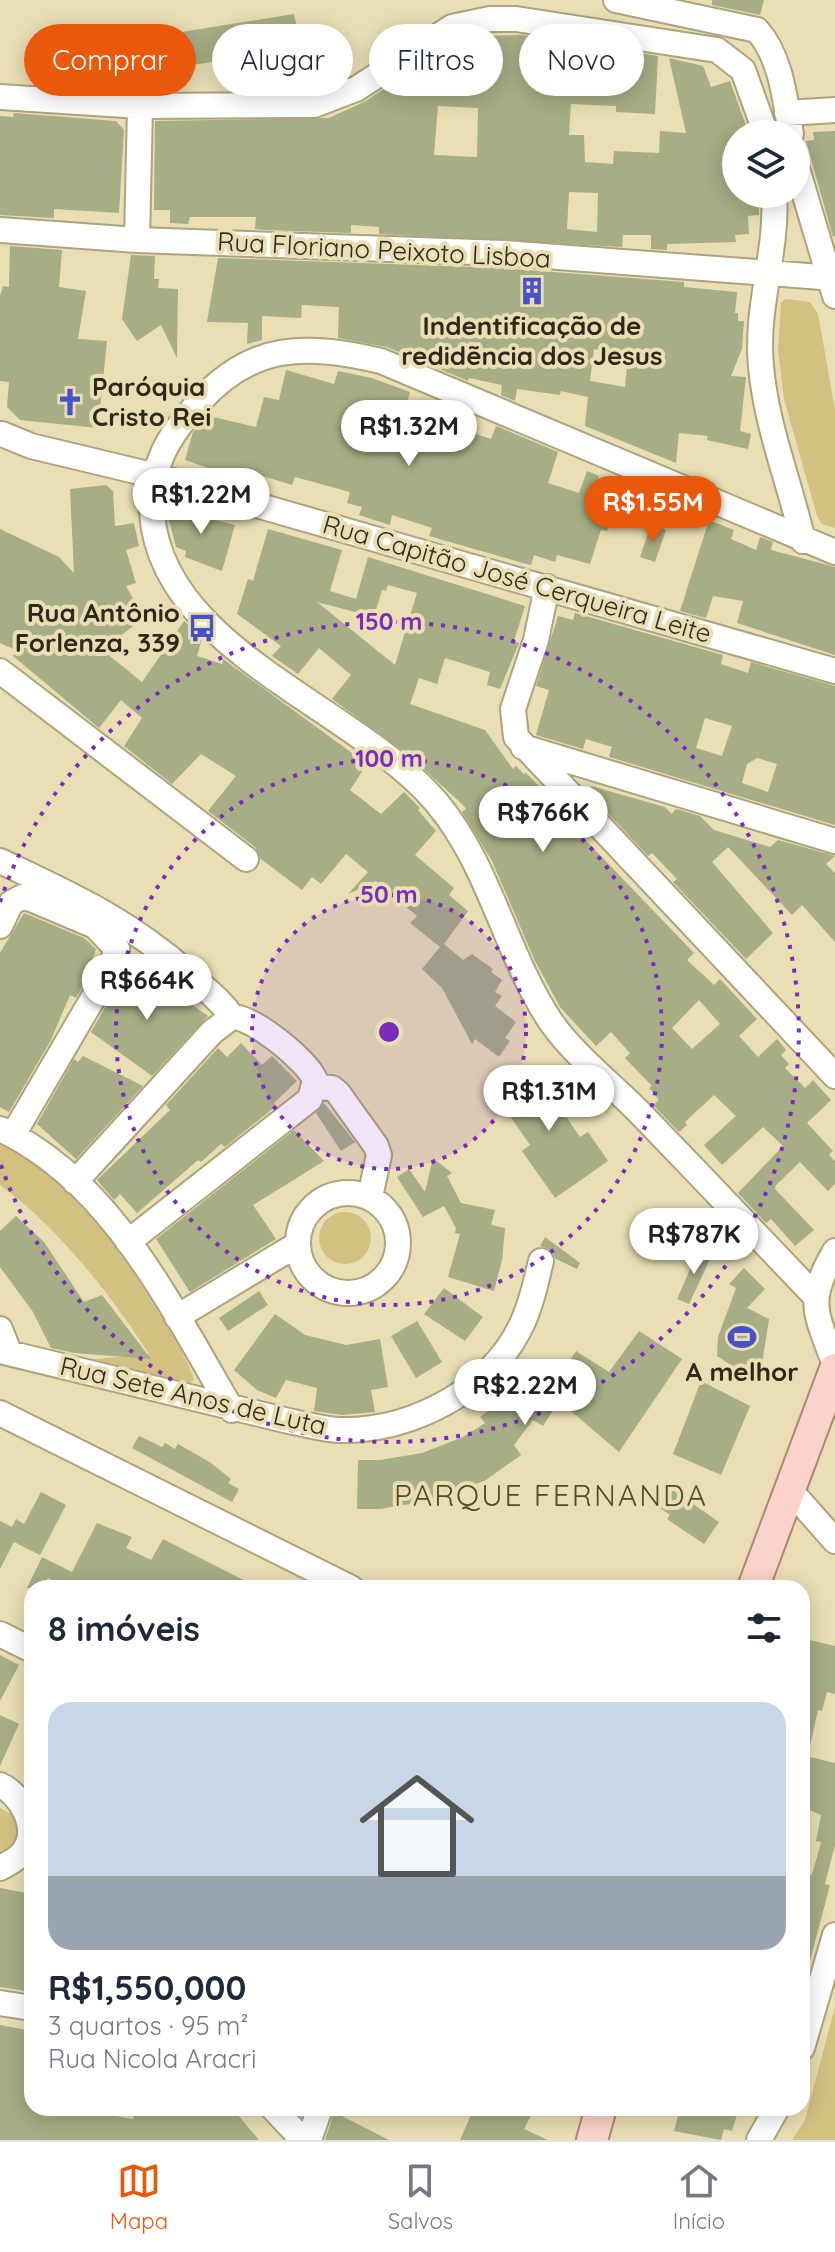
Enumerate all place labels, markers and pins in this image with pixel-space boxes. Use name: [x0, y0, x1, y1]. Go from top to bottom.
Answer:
building icon: Indentificação de redidẽncia dos Jesus: [517, 276, 547, 306]
place label: Indentificação de redidẽncia dos Jesus: [401, 309, 663, 372]
place label: Paróquia Cristo Rei: [92, 370, 211, 433]
church icon: Paróquia Cristo Rei: [55, 387, 85, 417]
pin: R$1.32M: [335, 400, 483, 468]
pin: R$1.22M: [127, 468, 275, 536]
pin: R$1.55M: [579, 476, 727, 544]
place label: Rua Antônio Forlenza, 339: [15, 596, 180, 659]
bus stop icon: Rua Antônio Forlenza, 339: [187, 613, 217, 643]
pin: R$766K: [478, 786, 608, 854]
pin: R$664K: [82, 954, 212, 1022]
centre of rings: [375, 1018, 403, 1046]
pin: R$1.31M: [475, 1065, 623, 1133]
pin: R$787K: [629, 1208, 759, 1276]
sports icon: A melhor: [727, 1322, 757, 1352]
place label: A melhor: [686, 1355, 798, 1388]
pin: R$2.22M: [451, 1359, 599, 1427]

